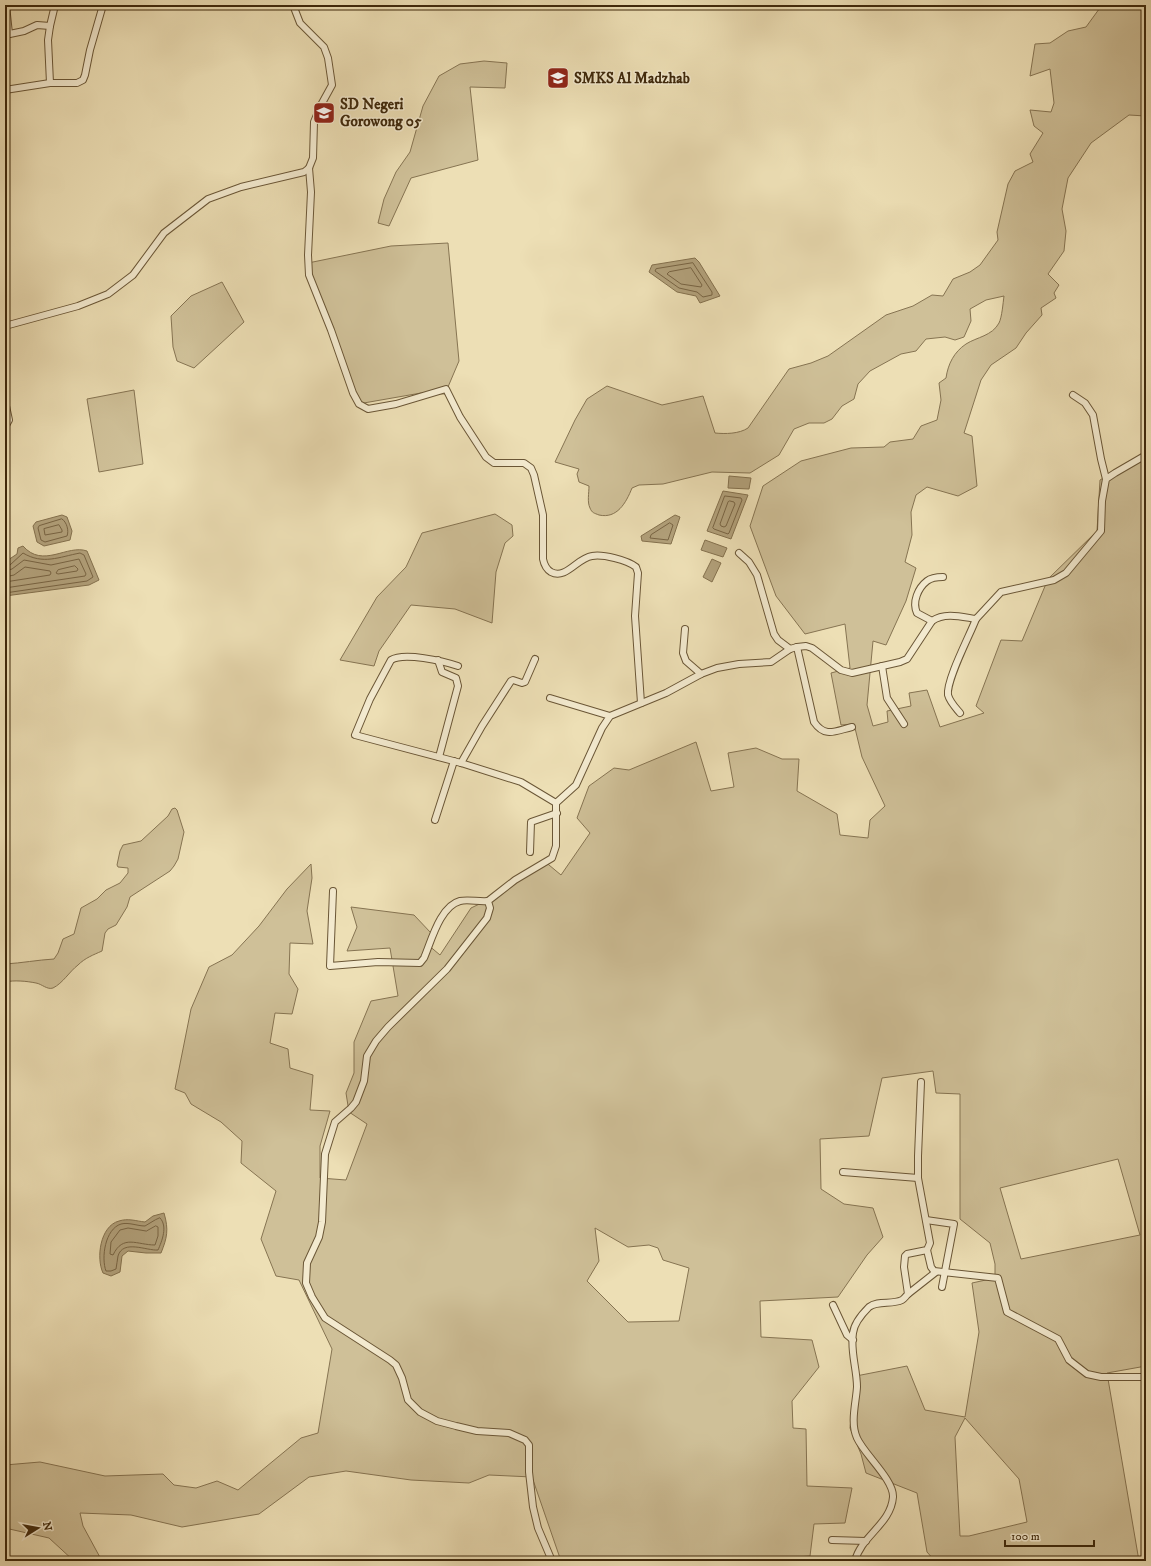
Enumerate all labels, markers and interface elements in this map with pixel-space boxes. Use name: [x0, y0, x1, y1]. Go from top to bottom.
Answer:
school or university icon: SMKS Al Madzhab: [545, 65, 571, 91]
place label: SMKS Al Madzhab: [574, 69, 690, 88]
place label: SD Negeri Gorowong 05: [340, 95, 422, 131]
school or university icon: SD Negeri Gorowong 05: [311, 100, 337, 126]
north arrow: [18, 1508, 58, 1548]
text: N: [39, 1521, 55, 1532]
scale bar: [1005, 1522, 1094, 1548]
text: 100 m: [1011, 1529, 1040, 1544]

